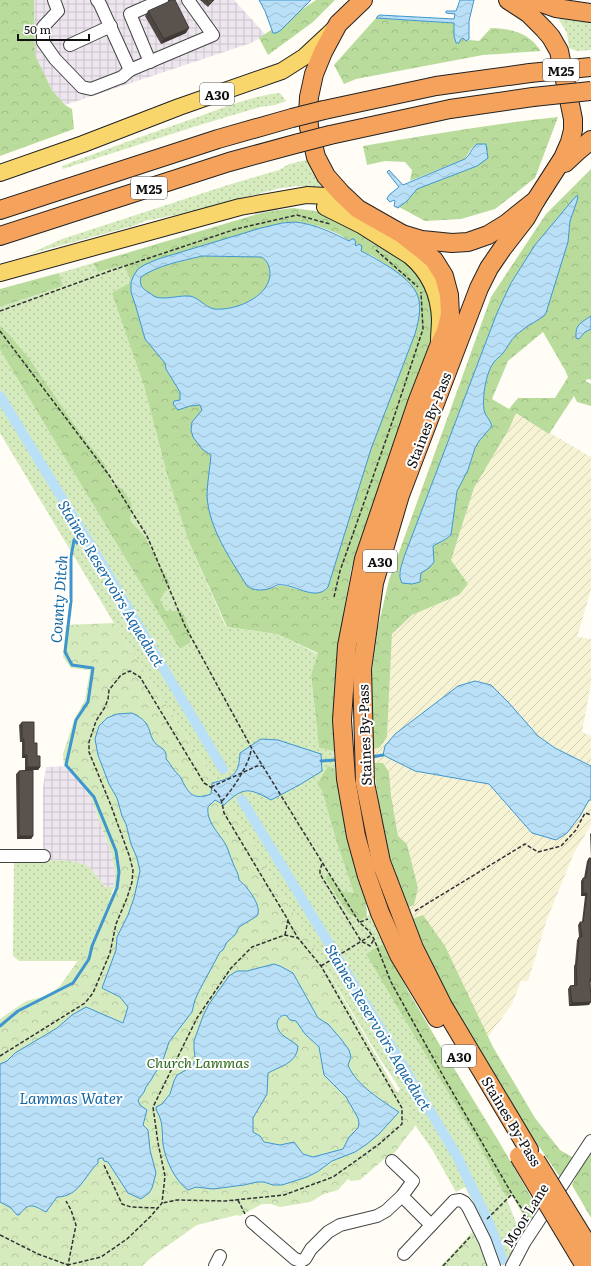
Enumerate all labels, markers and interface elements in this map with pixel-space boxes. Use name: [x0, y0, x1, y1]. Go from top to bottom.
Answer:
scale bar: [18, 16, 89, 42]
text: 50 m: [24, 20, 51, 38]
road number: M25: [543, 59, 579, 81]
road number: A30: [200, 83, 234, 105]
road number: M25: [131, 177, 167, 199]
street label: Staines By-Pass: [400, 369, 456, 471]
water label: Staines Reservoirs Aqueduct: [53, 495, 171, 671]
road number: A30: [363, 550, 397, 572]
water label: County Ditch: [43, 554, 73, 644]
street label: Staines By-Pass: [352, 684, 376, 786]
water label: Staines Reservoirs Aqueduct: [320, 939, 438, 1115]
road number: A30: [442, 1045, 476, 1067]
park label: Church Lammas: [146, 1052, 250, 1072]
street label: Staines By-Pass: [477, 1072, 547, 1170]
water label: Lammas Water: [19, 1086, 123, 1109]
street label: Moor Lane: [497, 1179, 553, 1251]

